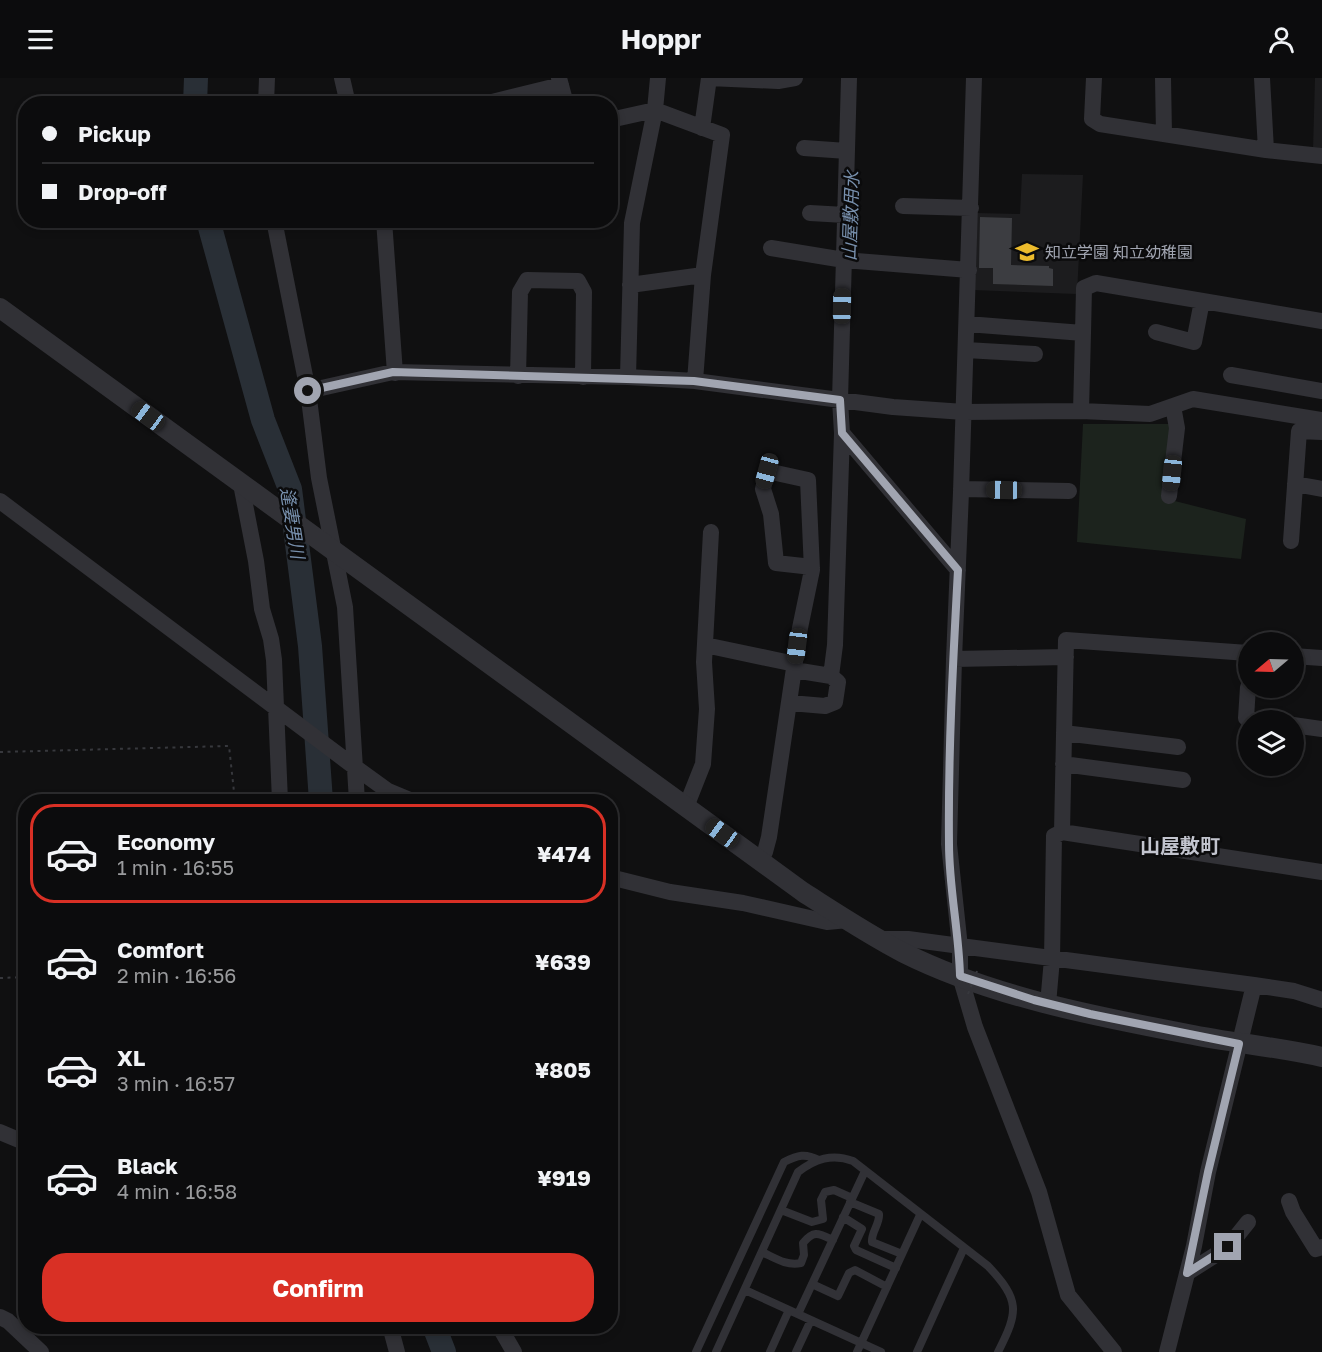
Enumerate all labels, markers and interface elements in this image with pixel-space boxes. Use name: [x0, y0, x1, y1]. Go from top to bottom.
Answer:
icon: menu: [24, 23, 57, 56]
text: Hoppr: [621, 23, 701, 55]
icon: person: [1265, 23, 1298, 56]
text: Pickup: [78, 120, 151, 147]
water label: 山屋敷用水: [837, 169, 863, 261]
text: Drop-off: [78, 178, 167, 205]
school or university icon: 知立学園 知立幼稚園: [1014, 239, 1040, 265]
place label: 知立学園 知立幼稚園: [1045, 242, 1193, 262]
car: [833, 288, 851, 324]
route start: [294, 377, 321, 404]
car: [128, 398, 168, 434]
car: [754, 451, 780, 491]
car: [1161, 454, 1183, 492]
car: [986, 481, 1022, 499]
water label: 逢妻男川: [277, 486, 310, 562]
car: [786, 627, 808, 665]
north arrow: [1238, 632, 1304, 698]
map controls: [1238, 632, 1304, 776]
button: layers: [1238, 710, 1304, 776]
car: [702, 815, 742, 851]
icon: car: [45, 827, 99, 881]
text: Economy: [117, 828, 215, 855]
district label: 山屋敷町: [1140, 833, 1220, 857]
text: ¥474: [537, 840, 591, 867]
text: 1 min · 16:55: [117, 855, 234, 879]
icon: car: [45, 935, 99, 989]
text: Comfort: [117, 936, 204, 963]
text: ¥639: [535, 948, 591, 975]
text: 2 min · 16:56: [117, 963, 236, 987]
icon: car: [45, 1043, 99, 1097]
text: XL: [117, 1044, 145, 1071]
text: ¥805: [535, 1056, 591, 1083]
text: 3 min · 16:57: [117, 1071, 235, 1095]
icon: car: [45, 1151, 99, 1205]
text: Black: [117, 1152, 178, 1179]
text: ¥919: [537, 1164, 591, 1191]
text: 4 min · 16:58: [117, 1179, 237, 1203]
route end: [1214, 1233, 1241, 1260]
button: Confirm: [42, 1253, 594, 1322]

